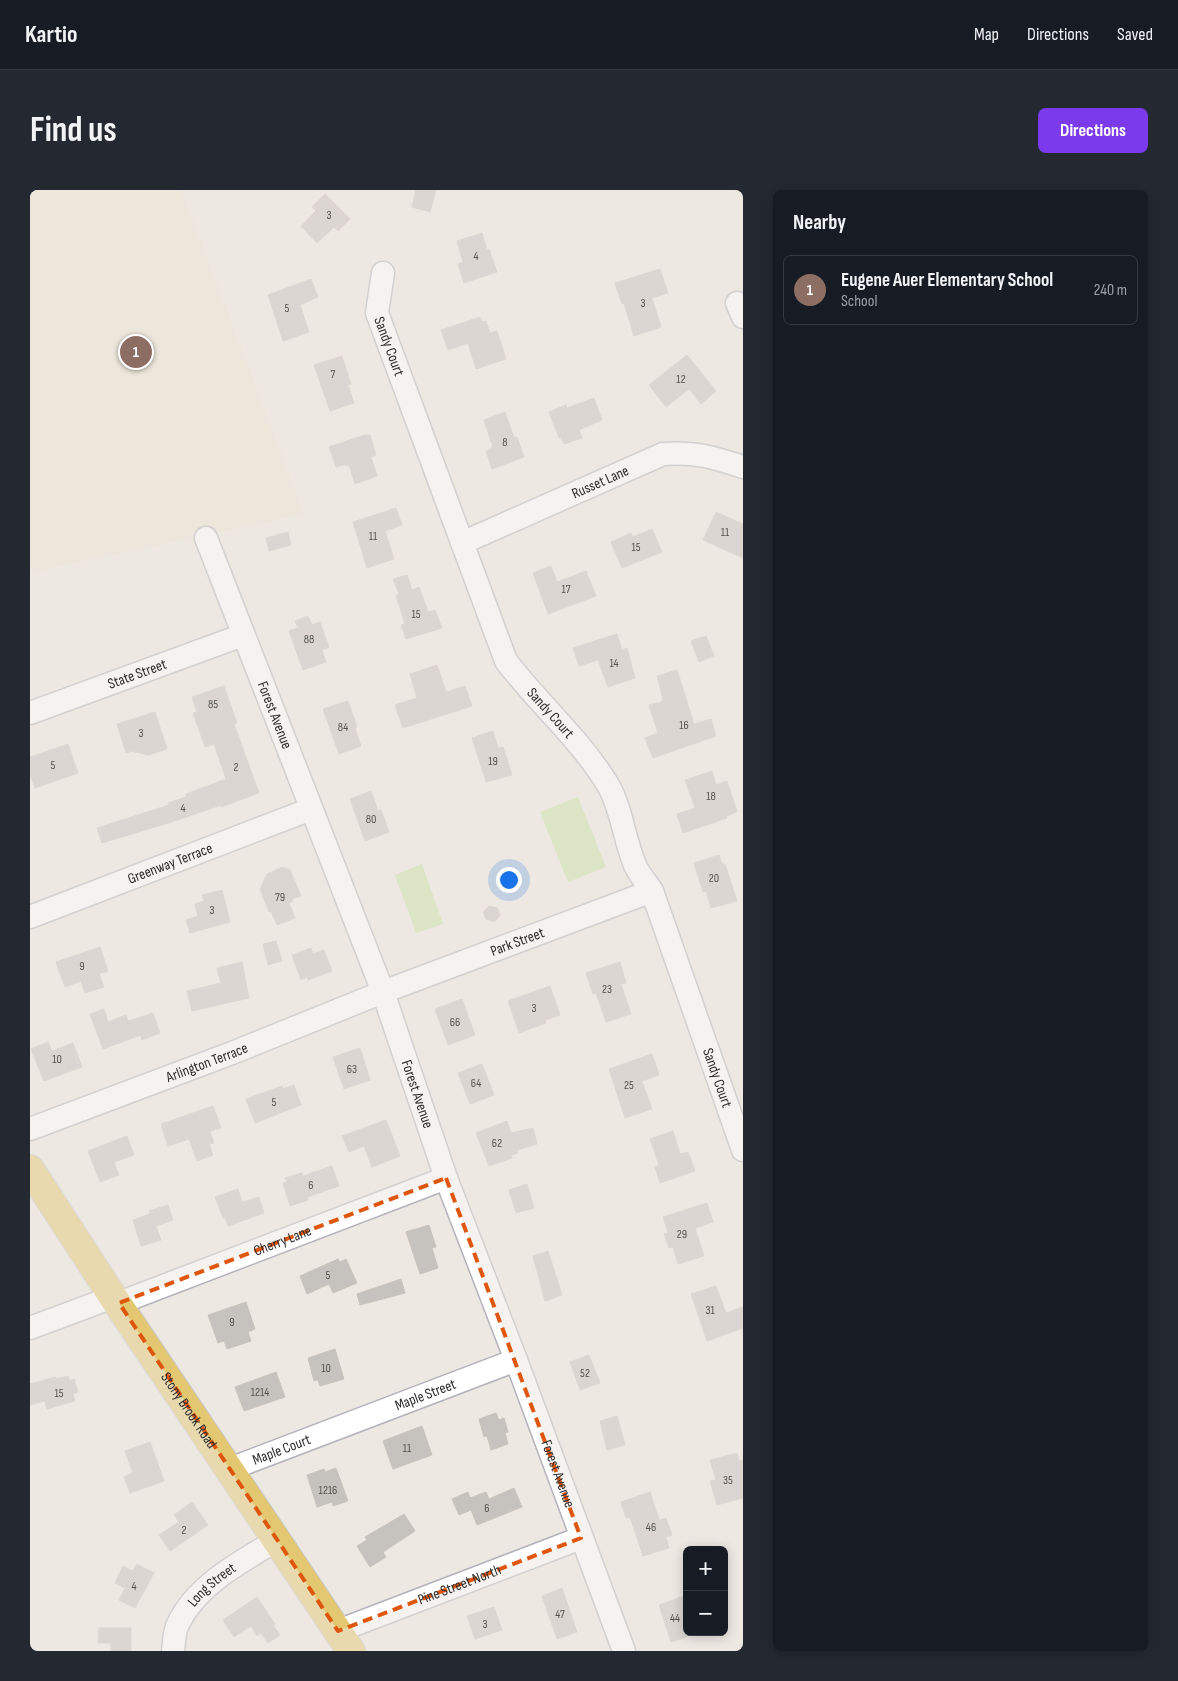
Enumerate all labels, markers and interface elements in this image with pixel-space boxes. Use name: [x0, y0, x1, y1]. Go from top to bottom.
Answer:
text: Kartio: [25, 20, 77, 49]
text: Map: [974, 24, 999, 45]
text: Directions: [1027, 24, 1089, 45]
text: Saved: [1117, 24, 1153, 45]
button: Directions: [1038, 108, 1148, 153]
text: Find us: [30, 109, 117, 152]
house number: 3: [326, 208, 332, 223]
text: Nearby: [793, 210, 846, 235]
house number: 4: [473, 249, 479, 264]
text: Eugene Auer Elementary School: [841, 269, 1053, 292]
text: 1: [807, 281, 813, 300]
text: 240 m: [1094, 281, 1127, 300]
text: School: [841, 292, 877, 311]
house number: 3: [640, 296, 646, 311]
house number: 5: [285, 301, 290, 316]
street label: Sandy Court: [369, 314, 409, 379]
pin: 1: [120, 333, 152, 371]
house number: 7: [331, 367, 336, 382]
house number: 12: [676, 372, 686, 387]
house number: 8: [502, 435, 508, 450]
street label: Russet Lane: [569, 461, 632, 503]
house number: 11: [721, 525, 730, 540]
house number: 11: [369, 529, 378, 544]
house number: 15: [631, 540, 641, 555]
house number: 17: [562, 582, 571, 597]
house number: 15: [411, 607, 421, 622]
house number: 88: [304, 632, 314, 647]
street label: State Street: [105, 655, 170, 694]
house number: 14: [609, 656, 619, 671]
street label: Forest Avenue: [253, 679, 296, 752]
street label: Sandy Court: [522, 684, 578, 743]
house number: 85: [208, 697, 218, 712]
house number: 16: [679, 718, 689, 733]
house number: 84: [338, 720, 348, 735]
house number: 3: [138, 726, 144, 741]
house number: 19: [488, 754, 498, 769]
house number: 5: [51, 758, 56, 773]
house number: 2: [234, 760, 239, 775]
house number: 18: [706, 789, 716, 804]
house number: 4: [180, 801, 186, 816]
house number: 80: [366, 812, 376, 827]
street label: Greenway Terrace: [125, 839, 215, 889]
your location: [496, 867, 522, 893]
house number: 20: [709, 871, 719, 886]
house number: 79: [275, 890, 285, 905]
house number: 3: [209, 903, 215, 918]
street label: Park Street: [488, 923, 547, 961]
house number: 9: [79, 959, 85, 974]
house number: 23: [602, 982, 612, 997]
house number: 3: [531, 1001, 537, 1016]
house number: 66: [450, 1015, 460, 1030]
street label: Arlington Terrace: [162, 1039, 251, 1087]
street label: Sandy Court: [698, 1046, 736, 1111]
house number: 10: [52, 1052, 62, 1067]
street label: Forest Avenue: [397, 1058, 437, 1131]
house number: 63: [347, 1062, 357, 1077]
house number: 64: [471, 1076, 481, 1091]
house number: 25: [624, 1078, 634, 1093]
house number: 5: [272, 1095, 277, 1110]
house number: 62: [492, 1136, 502, 1151]
house number: 6: [308, 1178, 314, 1193]
street label: Cherry Lane: [251, 1221, 314, 1261]
house number: 29: [677, 1227, 687, 1242]
house number: 5: [326, 1268, 331, 1283]
house number: 31: [705, 1303, 715, 1318]
house number: 9: [229, 1315, 235, 1330]
house number: 10: [321, 1361, 331, 1376]
house number: 52: [580, 1366, 590, 1381]
street label: Stony Brook Road: [156, 1369, 221, 1452]
street label: Maple Street: [392, 1375, 459, 1415]
house number: 1214: [251, 1385, 269, 1400]
house number: 15: [54, 1386, 64, 1401]
street label: Maple Court: [250, 1430, 314, 1470]
street label: Forest Avenue: [537, 1437, 579, 1510]
house number: 11: [403, 1441, 412, 1456]
house number: 35: [723, 1473, 733, 1488]
house number: 1216: [319, 1483, 337, 1498]
house number: 6: [484, 1501, 490, 1516]
house number: 46: [646, 1520, 656, 1535]
house number: 2: [182, 1523, 187, 1538]
map controls: [683, 1546, 728, 1636]
button: +: [683, 1546, 728, 1591]
street label: Long Street: [183, 1559, 240, 1611]
street label: Pine Street North: [415, 1560, 504, 1610]
house number: 4: [131, 1579, 137, 1594]
button: −: [683, 1591, 728, 1636]
house number: 47: [555, 1607, 565, 1622]
house number: 44: [670, 1611, 680, 1626]
house number: 3: [482, 1617, 488, 1632]

